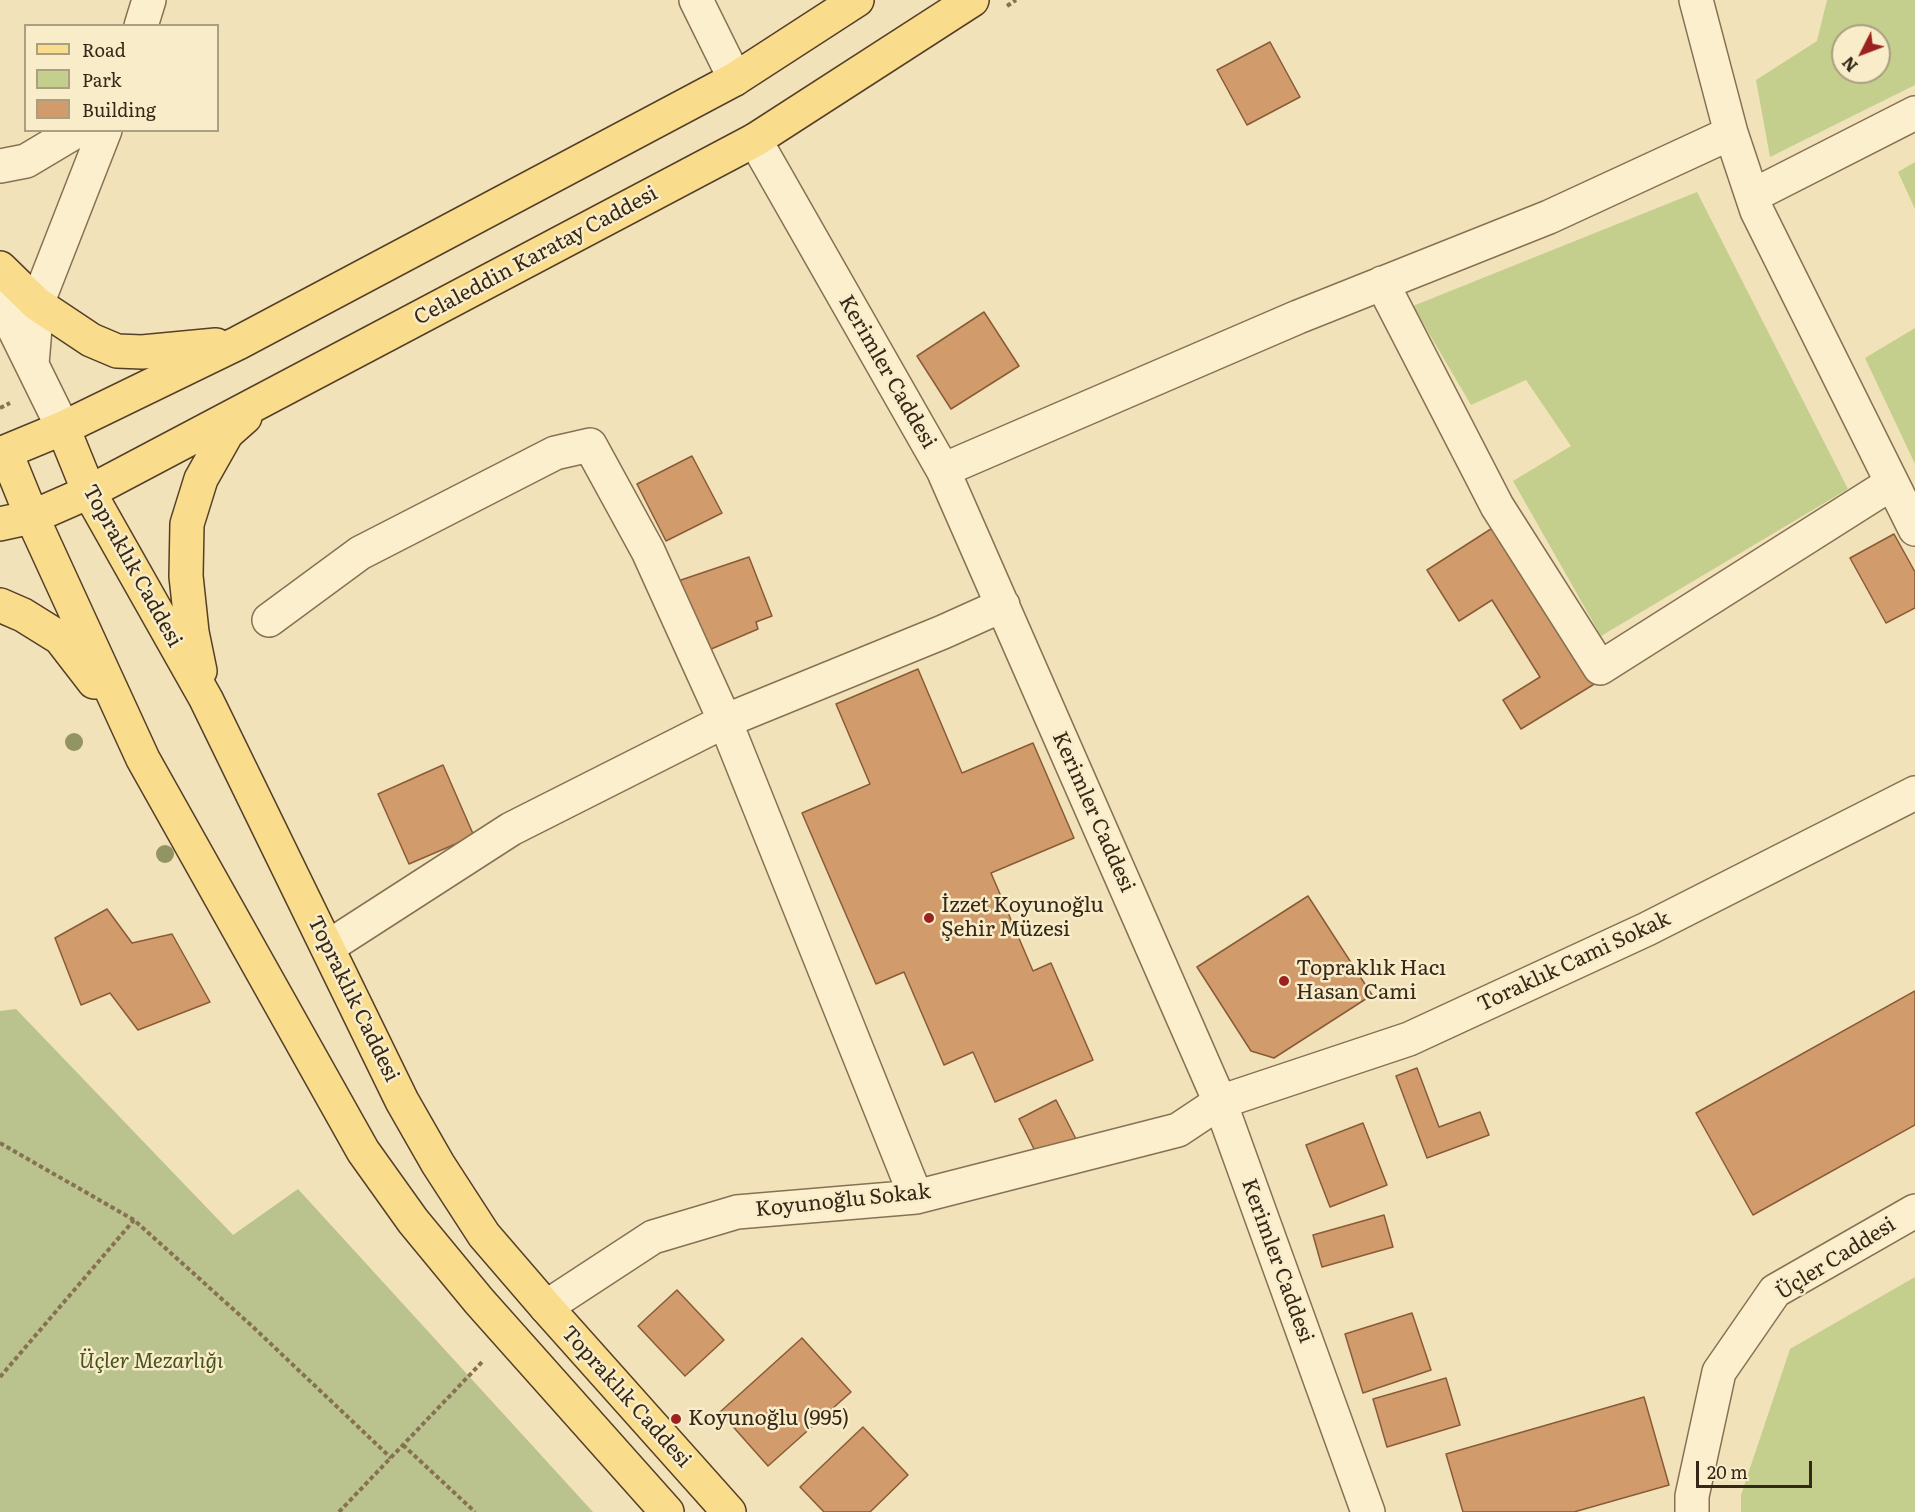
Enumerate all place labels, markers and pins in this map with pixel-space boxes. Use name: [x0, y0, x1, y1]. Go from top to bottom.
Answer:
place label: İzzet Koyunoğlu Şehir Müzesi: [941, 893, 1104, 943]
marker: İzzet Koyunoğlu Şehir Müzesi: [922, 911, 936, 925]
place label: Topraklık Hacı Hasan Cami: [1296, 956, 1446, 1006]
marker: Topraklık Hacı Hasan Cami: [1277, 974, 1291, 988]
place label: Koyunoğlu (995): [688, 1406, 849, 1432]
marker: Koyunoğlu (995): [669, 1412, 683, 1426]

